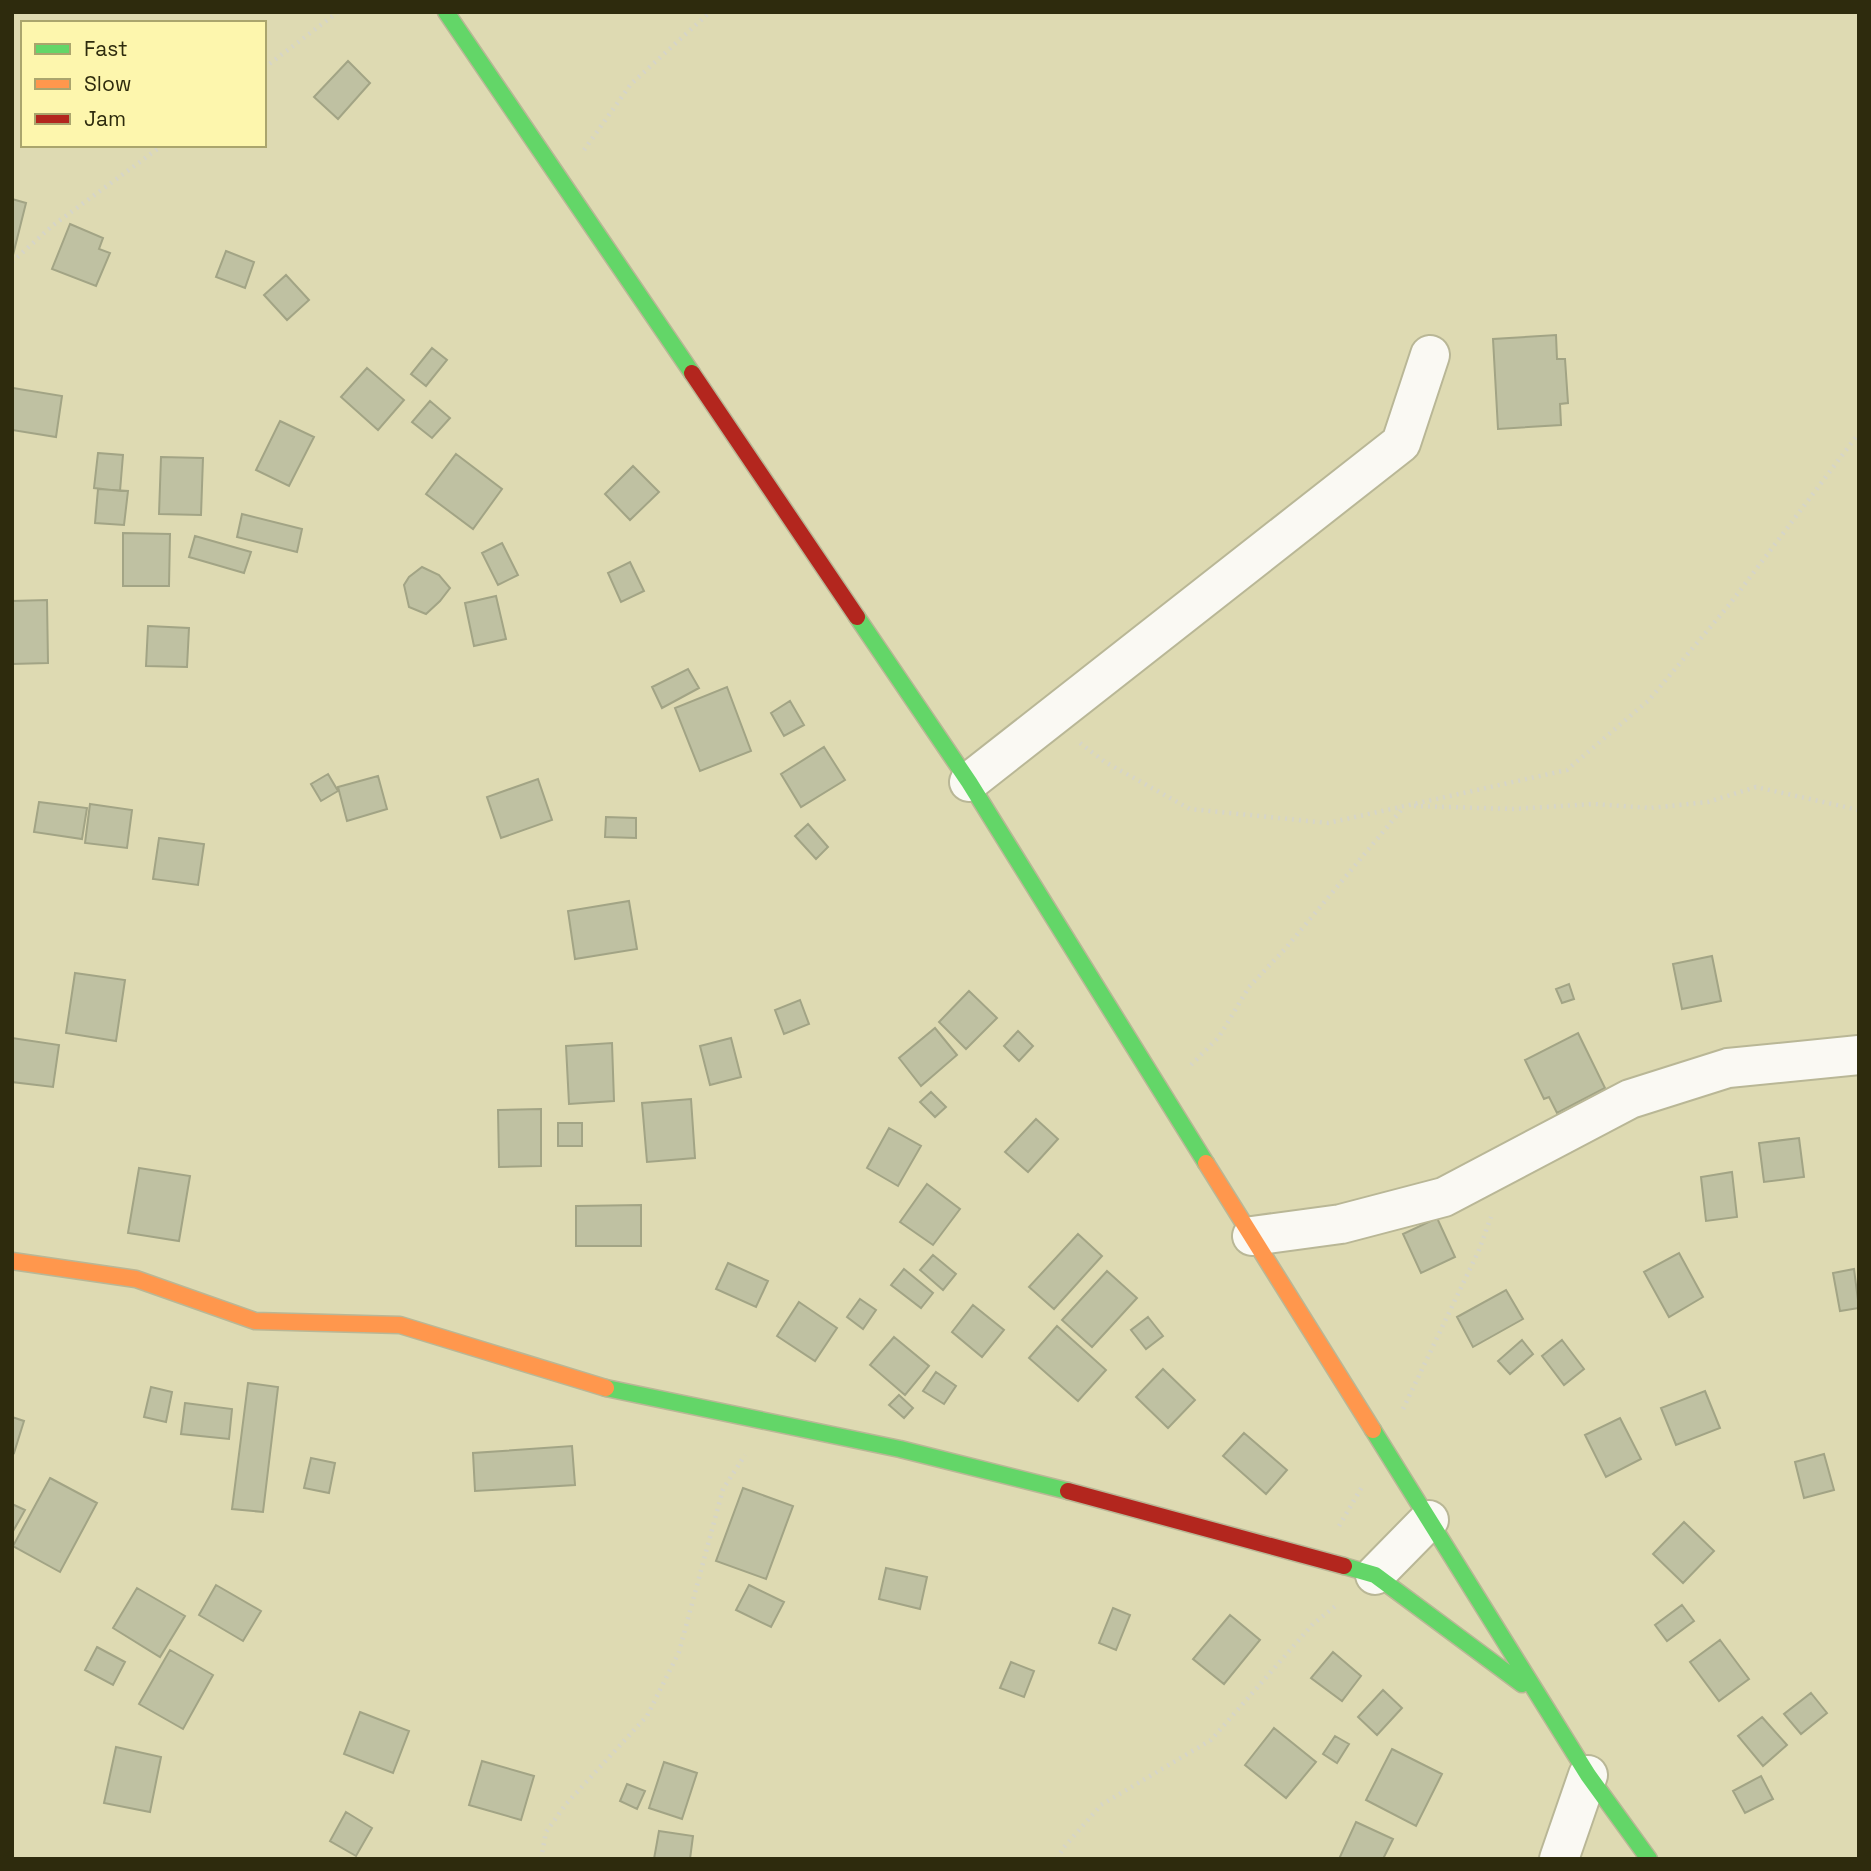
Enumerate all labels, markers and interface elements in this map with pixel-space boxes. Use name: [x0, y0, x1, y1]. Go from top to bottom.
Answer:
legend: [21, 21, 266, 147]
text: Fast: [84, 35, 128, 62]
text: Slow: [84, 70, 132, 97]
text: Jam: [84, 105, 126, 132]

